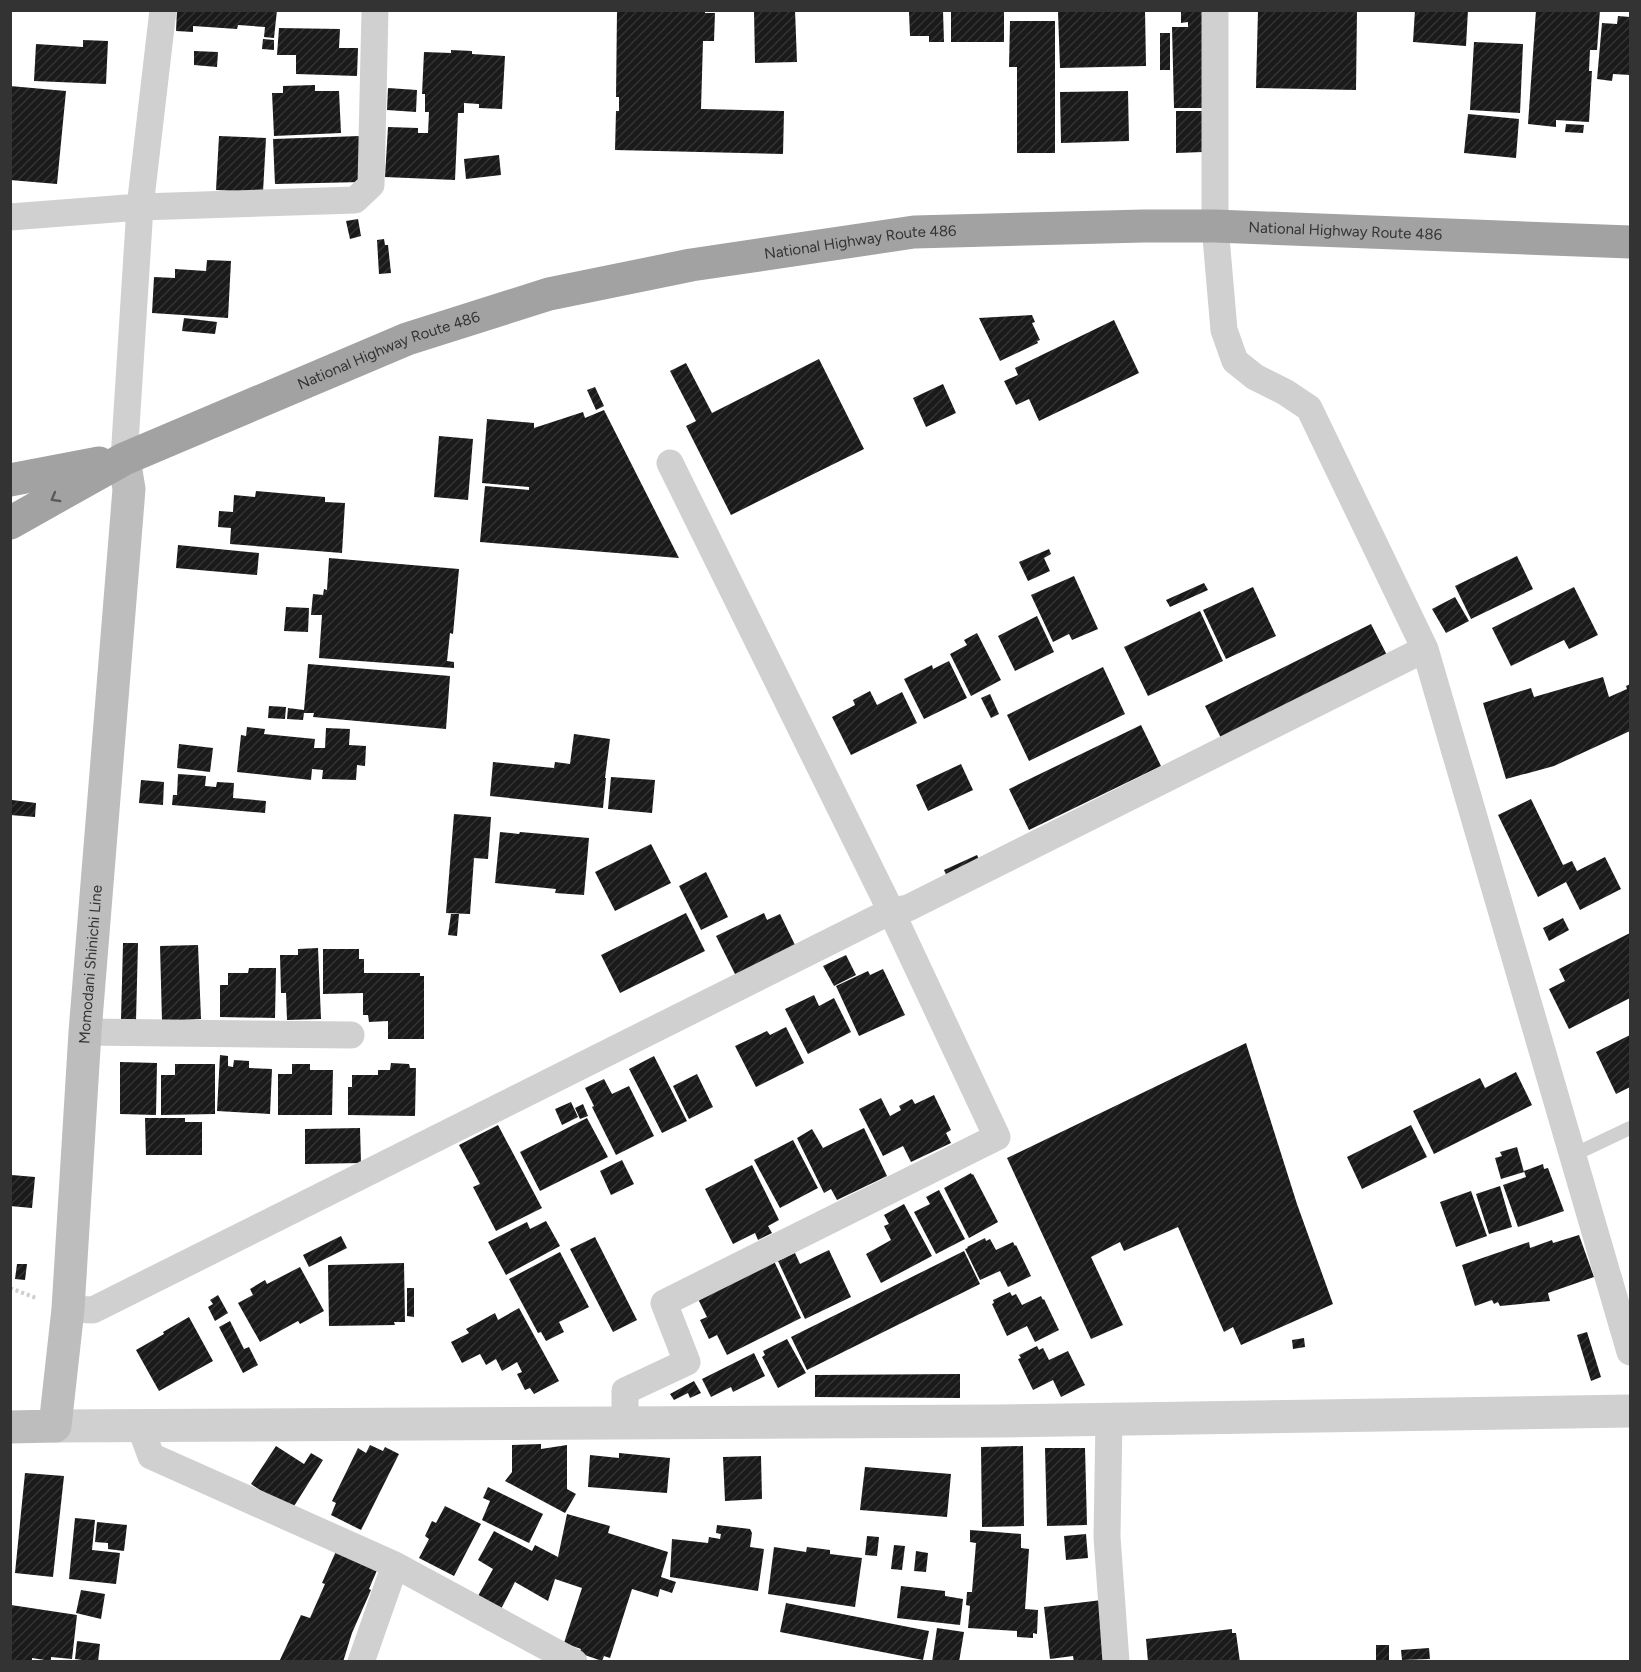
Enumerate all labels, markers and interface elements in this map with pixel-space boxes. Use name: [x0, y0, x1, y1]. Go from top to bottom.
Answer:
street label: National Highway Route 486: [1248, 218, 1443, 244]
street label: National Highway Route 486: [763, 222, 957, 263]
street label: National Highway Route 486: [295, 307, 482, 393]
one-way arrow: [51, 491, 61, 502]
street label: Momodani Shinichi Line: [75, 884, 106, 1044]

